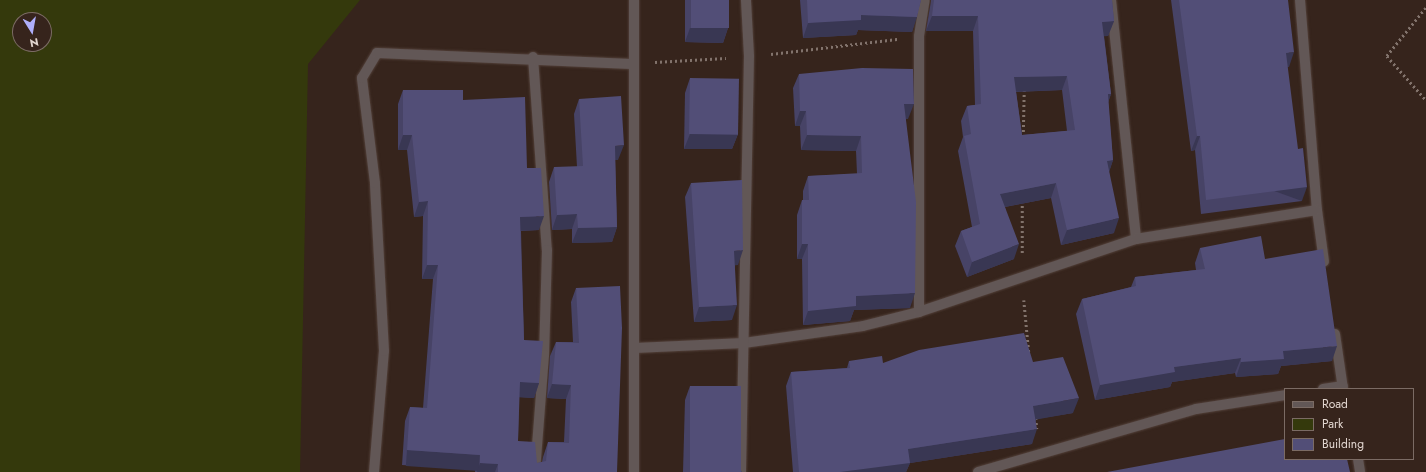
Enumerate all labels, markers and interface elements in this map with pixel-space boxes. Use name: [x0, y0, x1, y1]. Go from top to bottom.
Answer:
north arrow: [12, 12, 52, 52]
text: N: [28, 34, 40, 51]
legend: [1284, 388, 1414, 460]
text: Road: [1322, 395, 1348, 413]
text: Park: [1322, 415, 1343, 433]
text: Building: [1322, 435, 1364, 453]

